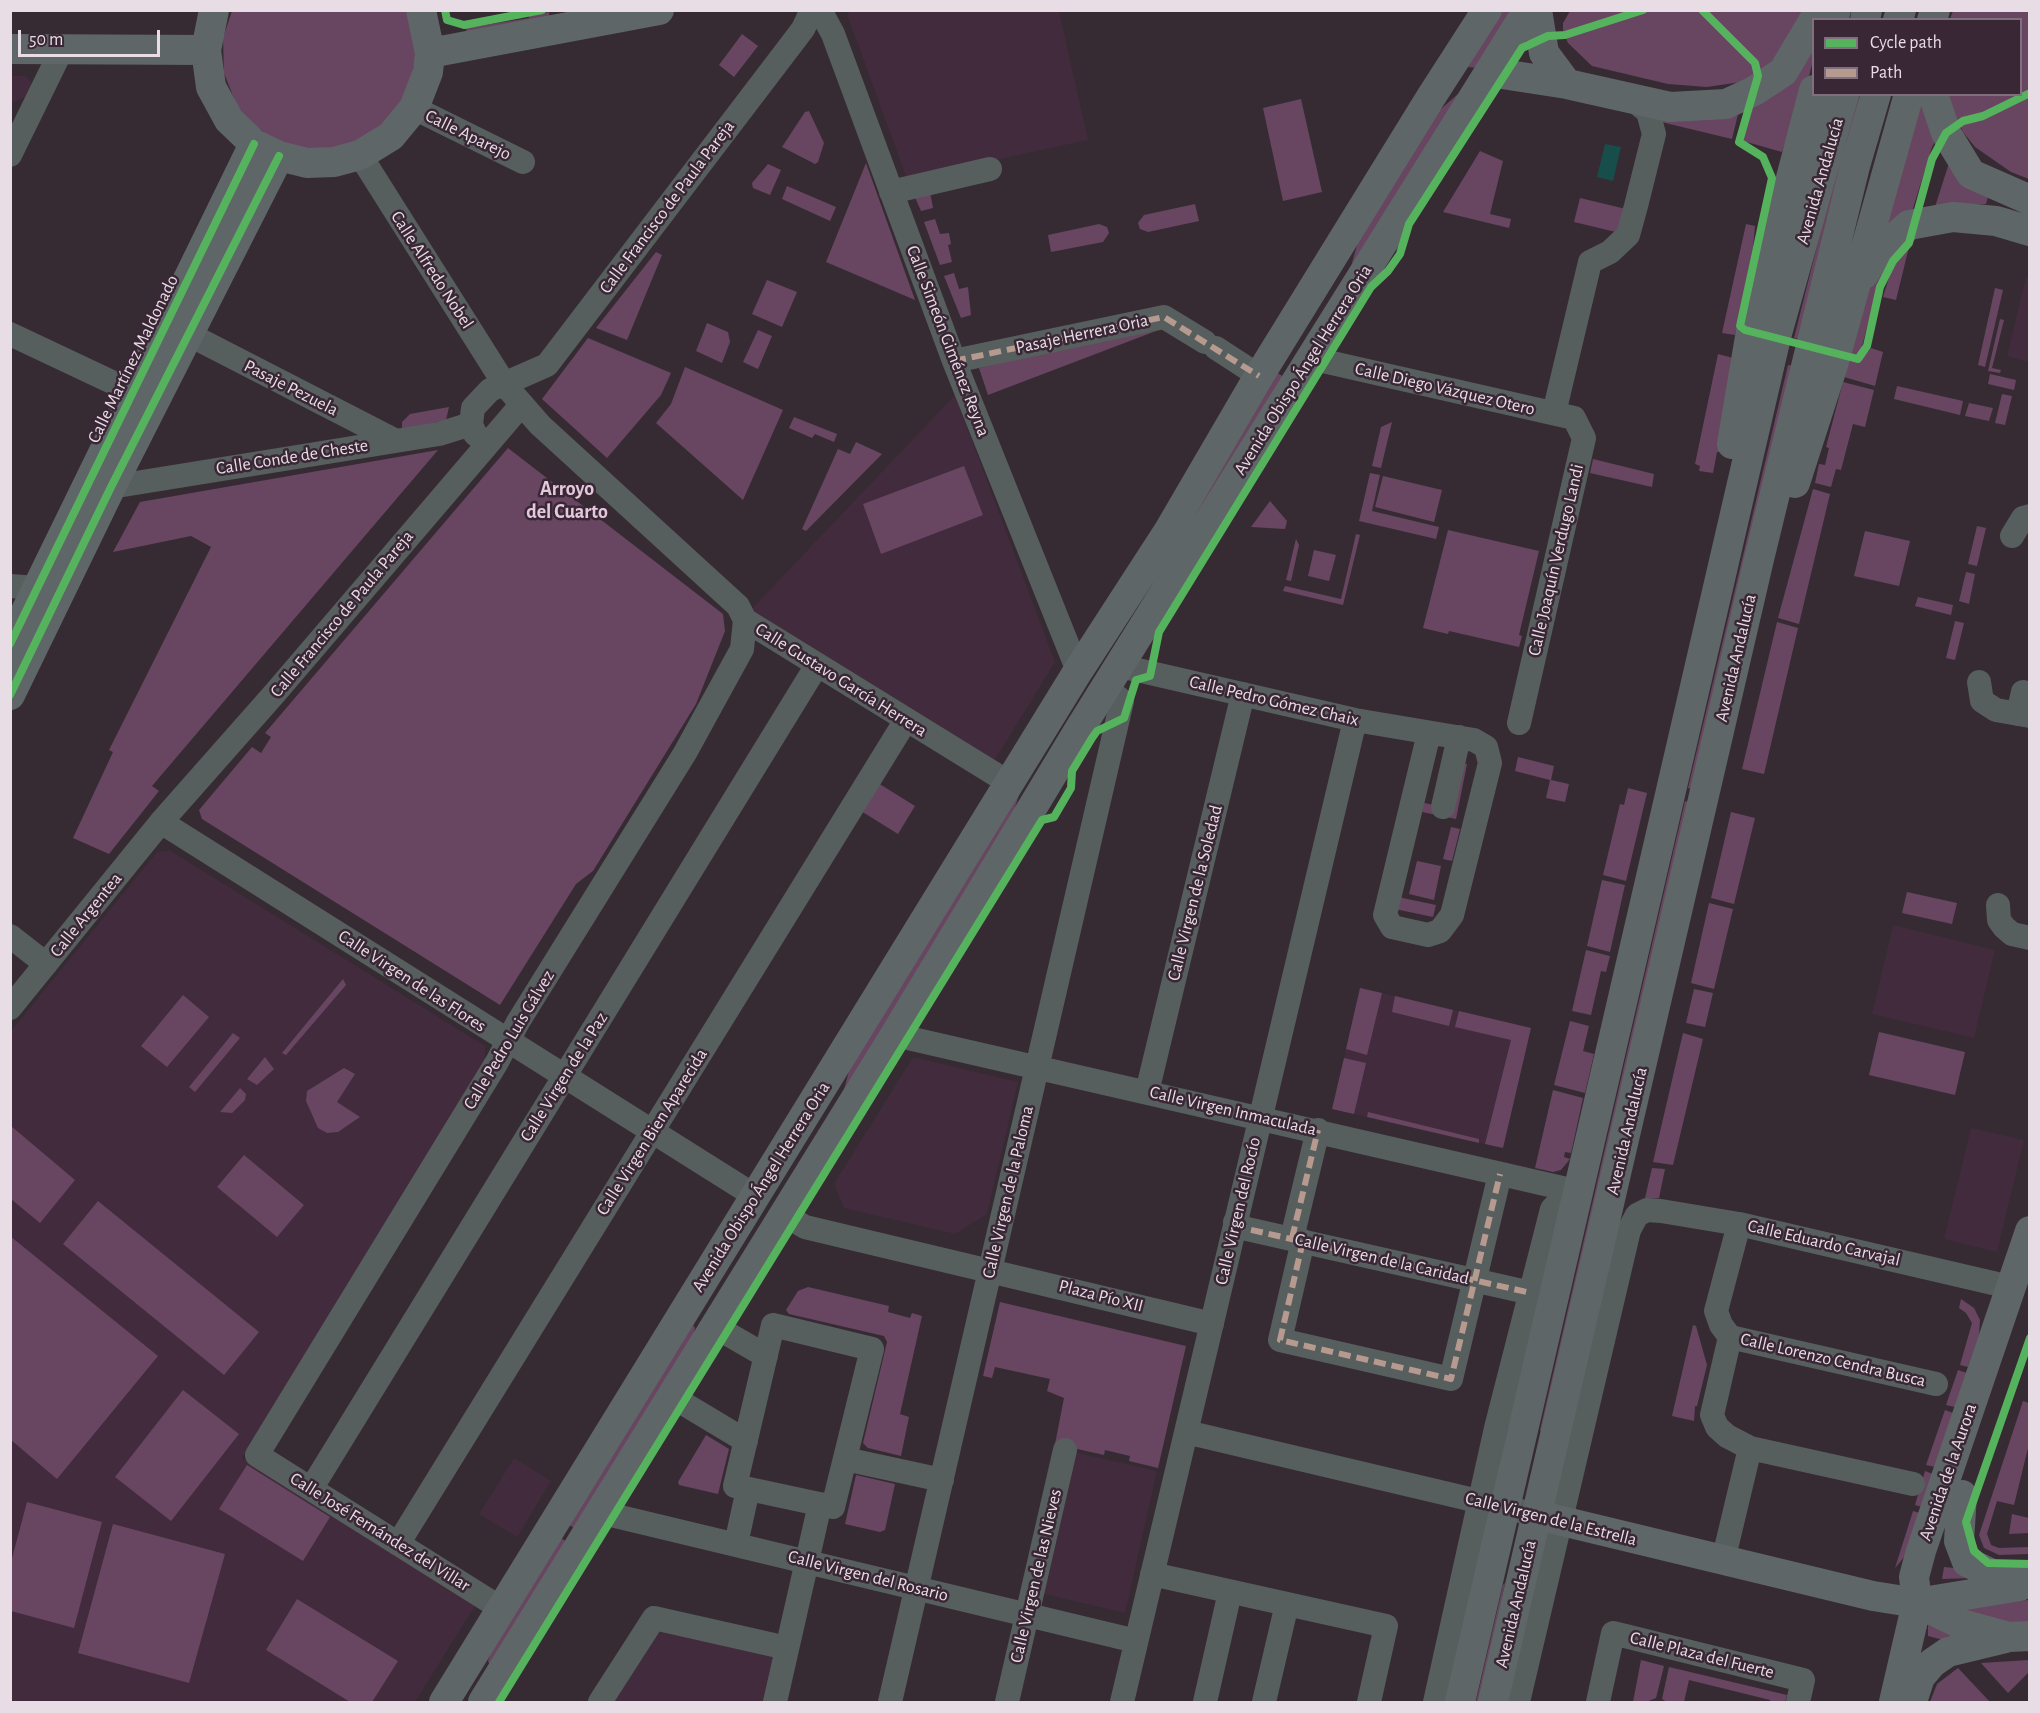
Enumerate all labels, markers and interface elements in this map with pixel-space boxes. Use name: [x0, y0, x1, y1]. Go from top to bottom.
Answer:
scale bar: [21, 18, 164, 56]
legend: [1812, 18, 2022, 96]
text: 50 m: [29, 31, 63, 49]
text: Cycle path: [1870, 34, 1942, 52]
text: Path: [1870, 64, 1902, 82]
street label: Calle Aparejo: [422, 105, 514, 165]
street label: Avenida Andalucía: [1792, 115, 1848, 247]
street label: Calle Francisco de Paula Pareja: [595, 116, 739, 298]
street label: Calle Alfredo Nobel: [386, 207, 478, 333]
street label: Calle Simeón Giménez Reyna: [902, 242, 994, 440]
street label: Avenida Obispo Ángel Herrera Oria: [1229, 261, 1377, 479]
street label: Calle Martínez Maldonado: [83, 271, 183, 447]
street label: Pasaje Herrera Oria: [1014, 309, 1150, 359]
street label: Pasaje Pezuela: [240, 355, 342, 421]
street label: Calle Diego Vázquez Otero: [1353, 358, 1537, 420]
street label: Calle Conde de Cheste: [215, 434, 369, 480]
street label: Calle Joaquín Verdugo Landi: [1523, 462, 1589, 658]
district label: Arroyo del Cuarto: [526, 477, 608, 524]
street label: Calle Francisco de Paula Pareja: [266, 526, 418, 702]
street label: Avenida Andalucía: [1711, 592, 1761, 724]
street label: Calle Gustavo García Herrera: [751, 618, 931, 742]
street label: Calle Pedro Gómez Chaix: [1187, 671, 1361, 731]
street label: Calle Virgen de la Soledad: [1163, 803, 1227, 983]
street label: Calle Argentea: [45, 868, 127, 962]
street label: Calle Virgen de las Flores: [334, 925, 490, 1037]
street label: Calle Pedro Luis Gálvez: [459, 966, 559, 1114]
street label: Calle Virgen de la Paz: [516, 1008, 612, 1146]
street label: Calle Virgen Bien Aparecida: [592, 1045, 712, 1219]
street label: Avenida Andalucía: [1602, 1065, 1652, 1197]
street label: Avenida Obispo Ángel Herrera Oria: [687, 1078, 835, 1296]
street label: Calle Virgen Inmaculada: [1148, 1081, 1318, 1141]
street label: Calle Virgen de la Paloma: [978, 1103, 1038, 1281]
street label: Calle Virgen del Rocío: [1211, 1135, 1265, 1287]
street label: Calle Eduardo Carvajal: [1745, 1215, 1903, 1271]
street label: Calle Virgen de la Caridad: [1293, 1228, 1471, 1290]
street label: Plaza Pío XII: [1056, 1275, 1146, 1317]
street label: Calle Lorenzo Cendra Busca: [1738, 1328, 1928, 1392]
street label: Avenida de la Aurora: [1914, 1401, 1982, 1543]
street label: Calle José Fernández del Villar: [286, 1468, 474, 1596]
street label: Calle Virgen de las Nieves: [1005, 1487, 1067, 1665]
street label: Calle Virgen de la Estrella: [1463, 1487, 1639, 1551]
street label: Avenida Andalucía: [1491, 1538, 1541, 1670]
street label: Calle Virgen del Rosario: [786, 1546, 950, 1606]
street label: Calle Plaza del Fuerte: [1628, 1627, 1776, 1683]

